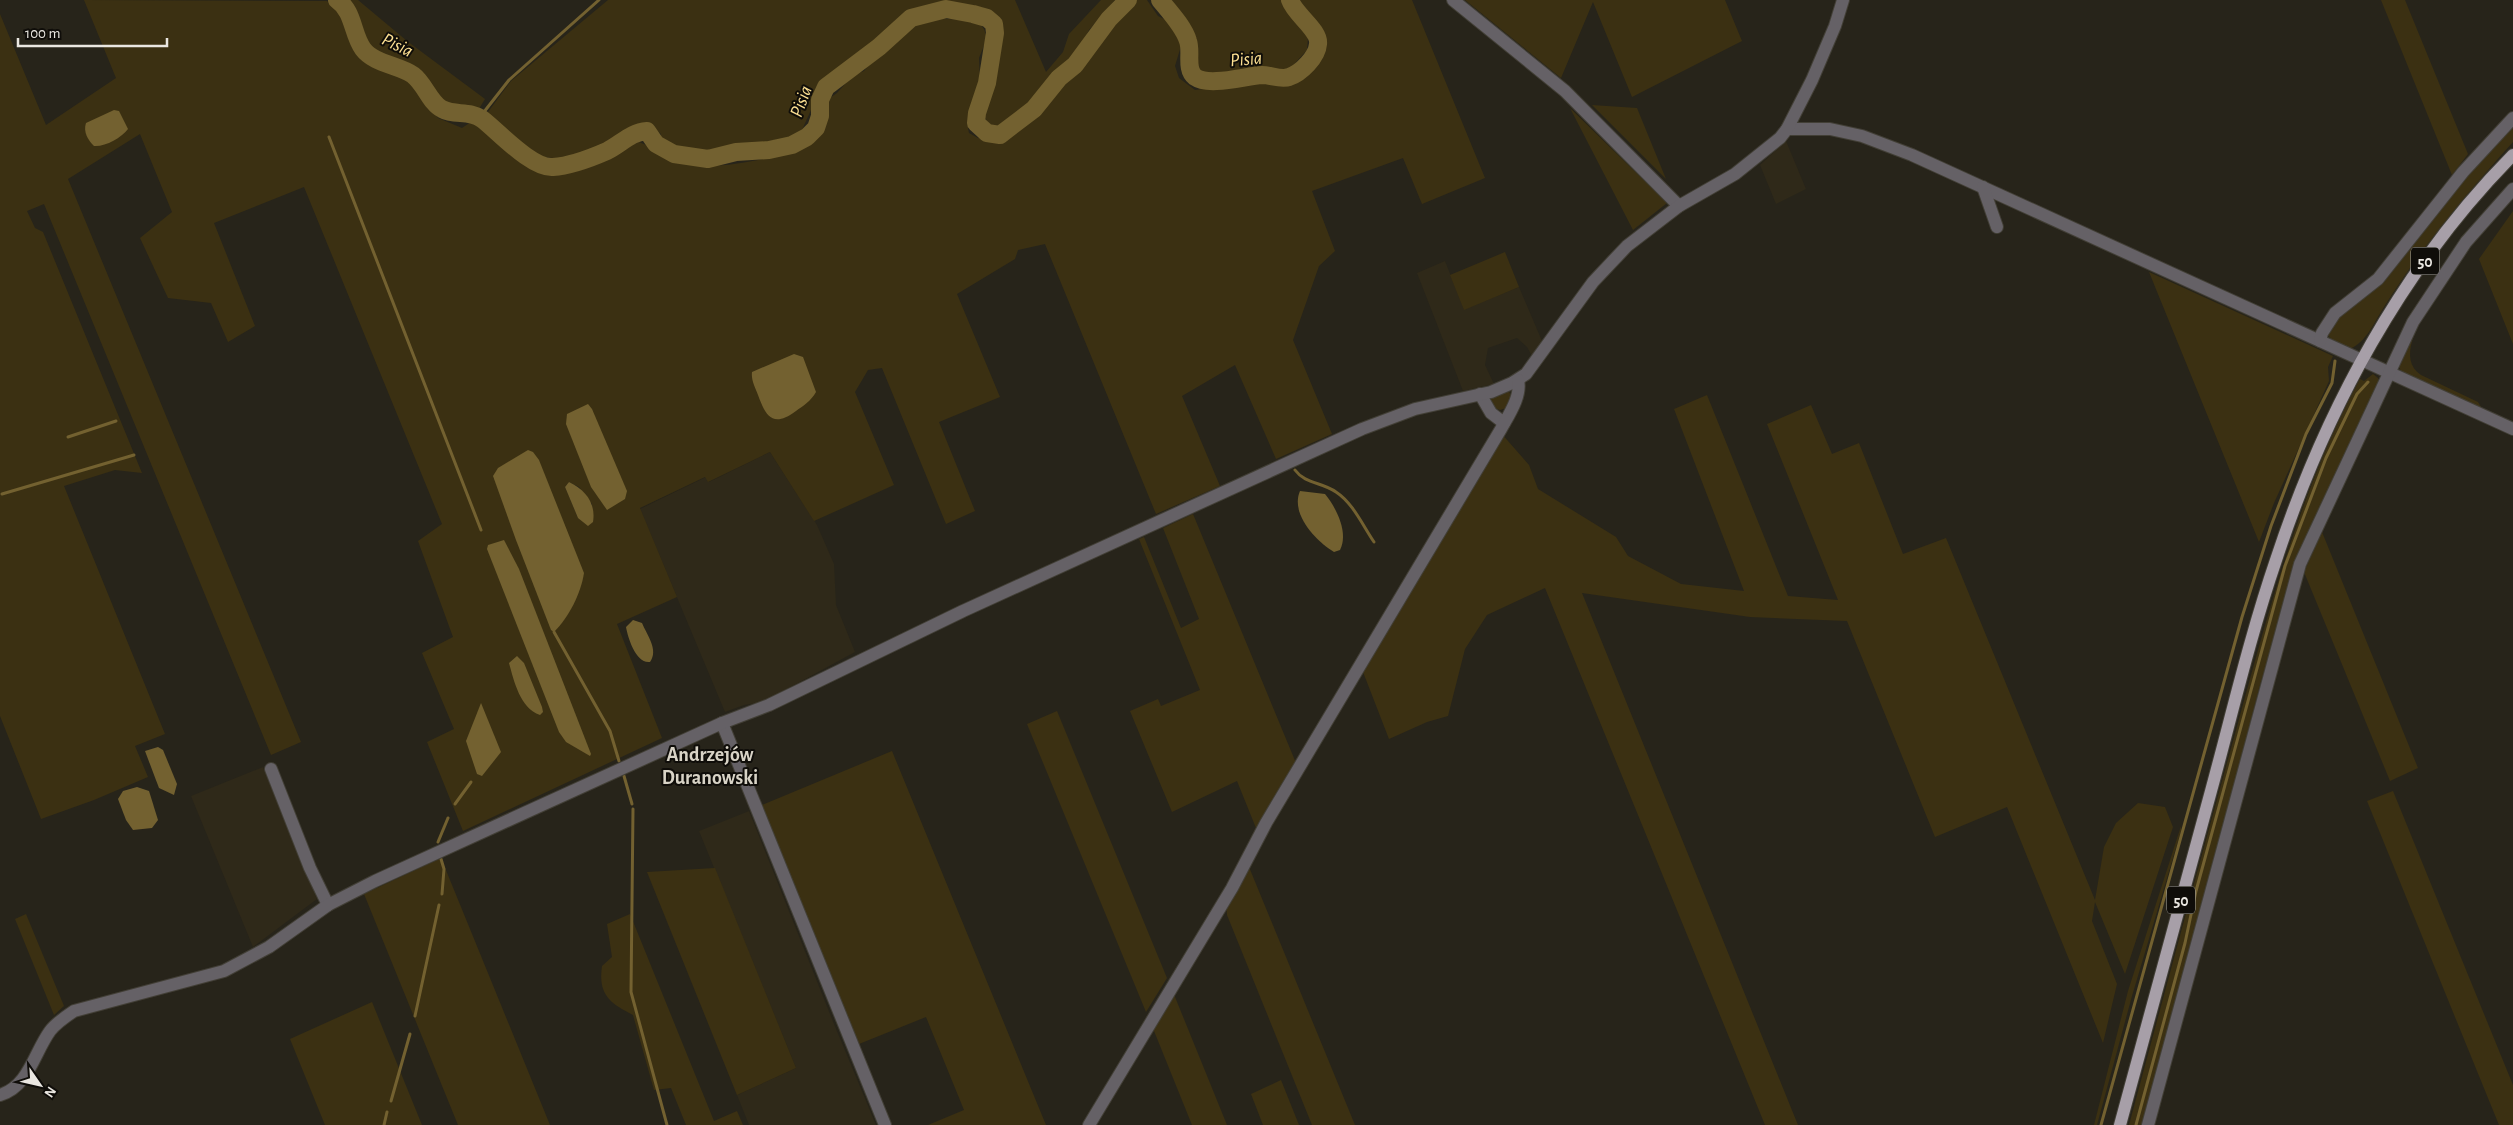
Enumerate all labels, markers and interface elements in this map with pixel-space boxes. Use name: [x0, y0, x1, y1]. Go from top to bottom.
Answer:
scale bar: [18, 15, 166, 47]
text: 100 m: [25, 26, 60, 41]
water label: Pisia: [379, 30, 416, 61]
water label: Pisia: [1229, 49, 1263, 70]
water label: Pisia: [787, 83, 816, 120]
road number: 50: [2411, 248, 2439, 274]
district label: Andrzejów Duranowski: [662, 745, 758, 788]
road number: 50: [2167, 886, 2195, 914]
north arrow: [15, 1060, 65, 1110]
text: N: [41, 1084, 58, 1100]

